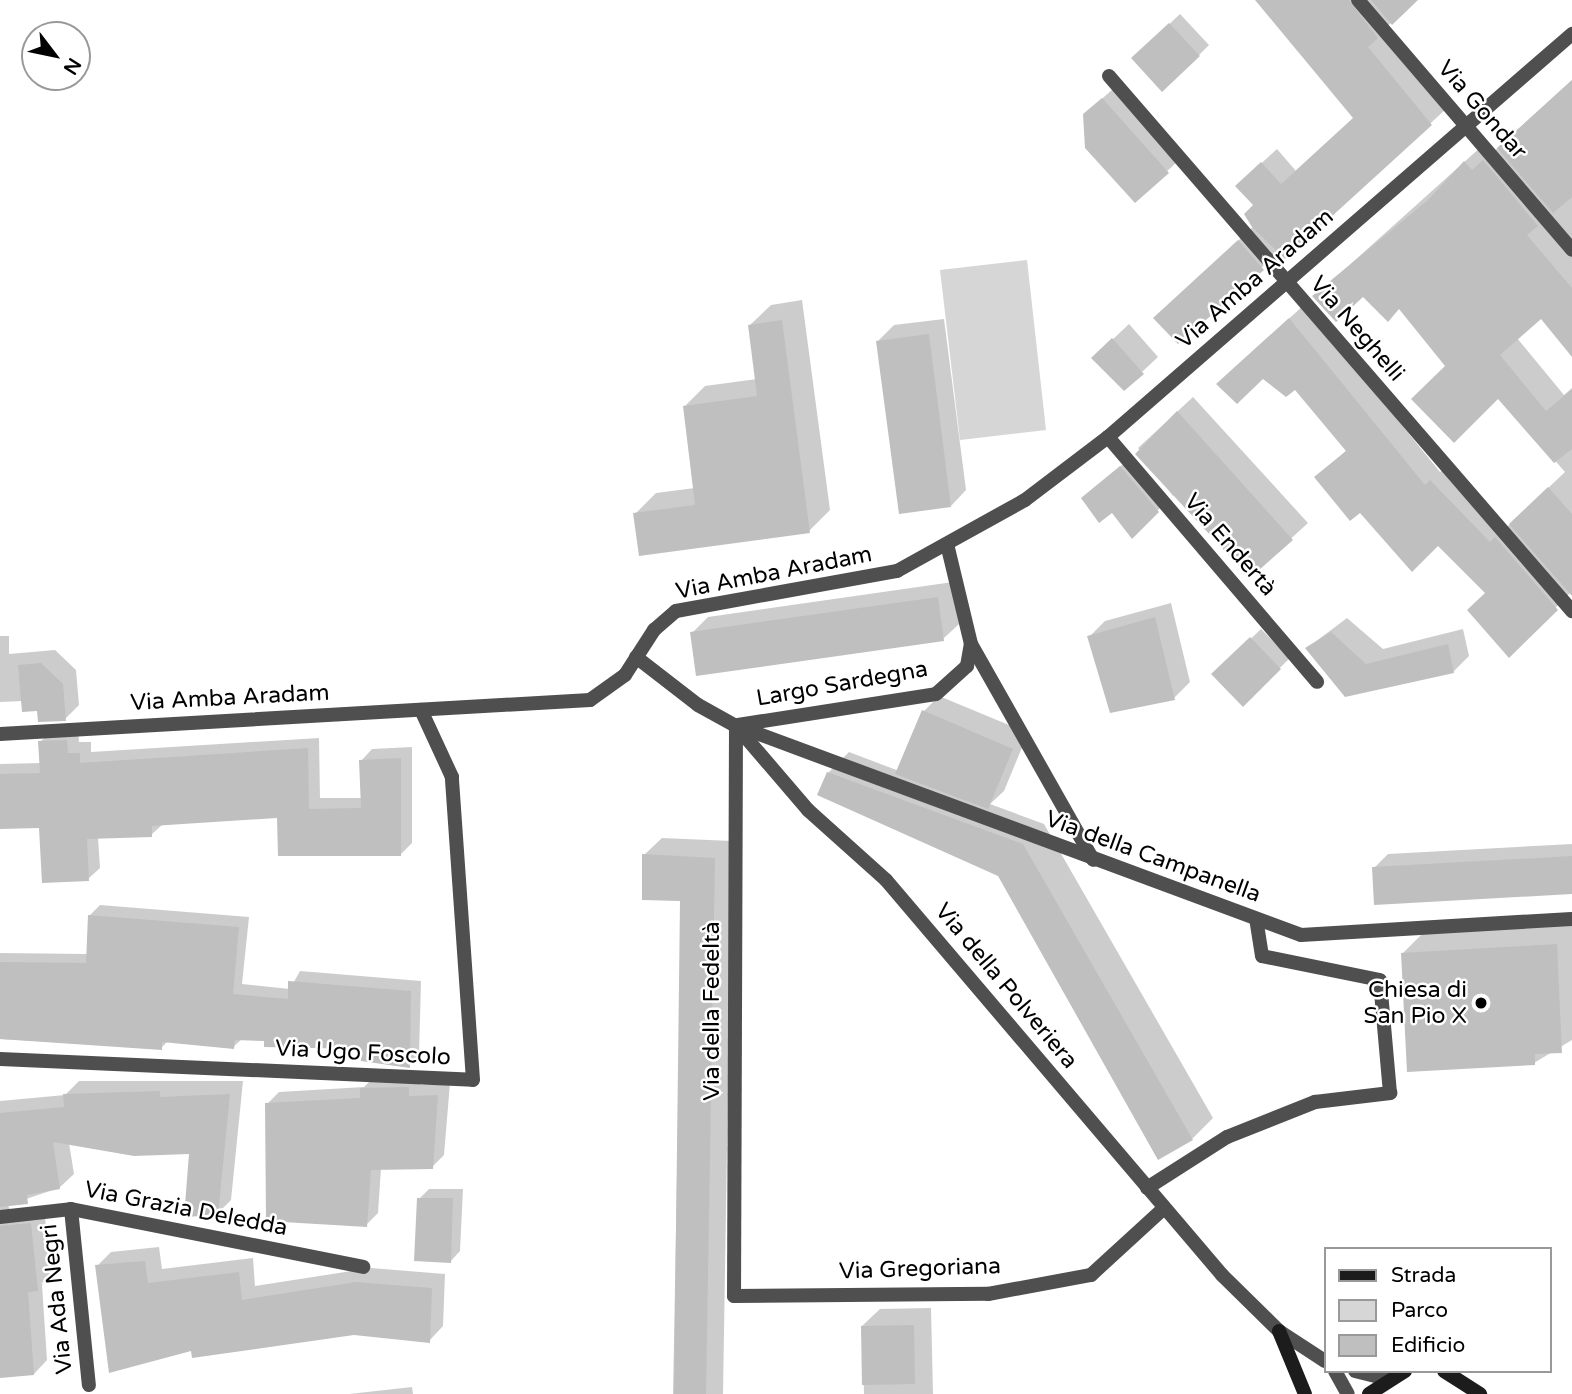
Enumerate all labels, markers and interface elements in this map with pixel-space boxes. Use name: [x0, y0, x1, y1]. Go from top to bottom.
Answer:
north arrow: [21, 21, 91, 91]
text: N: [59, 54, 85, 78]
street label: Via Gondar: [1432, 55, 1532, 165]
street label: Via Amba Aradam: [1171, 203, 1339, 355]
street label: Via Neghelli: [1304, 271, 1410, 387]
street label: Via Endertà: [1178, 488, 1282, 602]
street label: Via Amba Aradam: [674, 540, 874, 606]
street label: Largo Sardegna: [754, 655, 930, 713]
street label: Via Amba Aradam: [130, 679, 330, 717]
street label: Via della Campanella: [1042, 805, 1264, 909]
street label: Via della Polveriera: [929, 898, 1083, 1074]
street label: Via della Fedeltà: [698, 921, 726, 1101]
place label: Chiesa di San Pio X: [1364, 976, 1467, 1030]
marker: Chiesa di San Pio X: [1473, 995, 1489, 1011]
street label: Via Ugo Foscolo: [274, 1035, 452, 1071]
street label: Via Grazia Deledda: [82, 1176, 290, 1242]
street label: Via Ada Negri: [35, 1223, 79, 1375]
legend: [1324, 1247, 1551, 1373]
street label: Via Gregoriana: [838, 1252, 1002, 1286]
text: Strada: [1391, 1263, 1456, 1288]
text: Parco: [1391, 1298, 1448, 1323]
text: Edificio: [1391, 1333, 1465, 1358]

